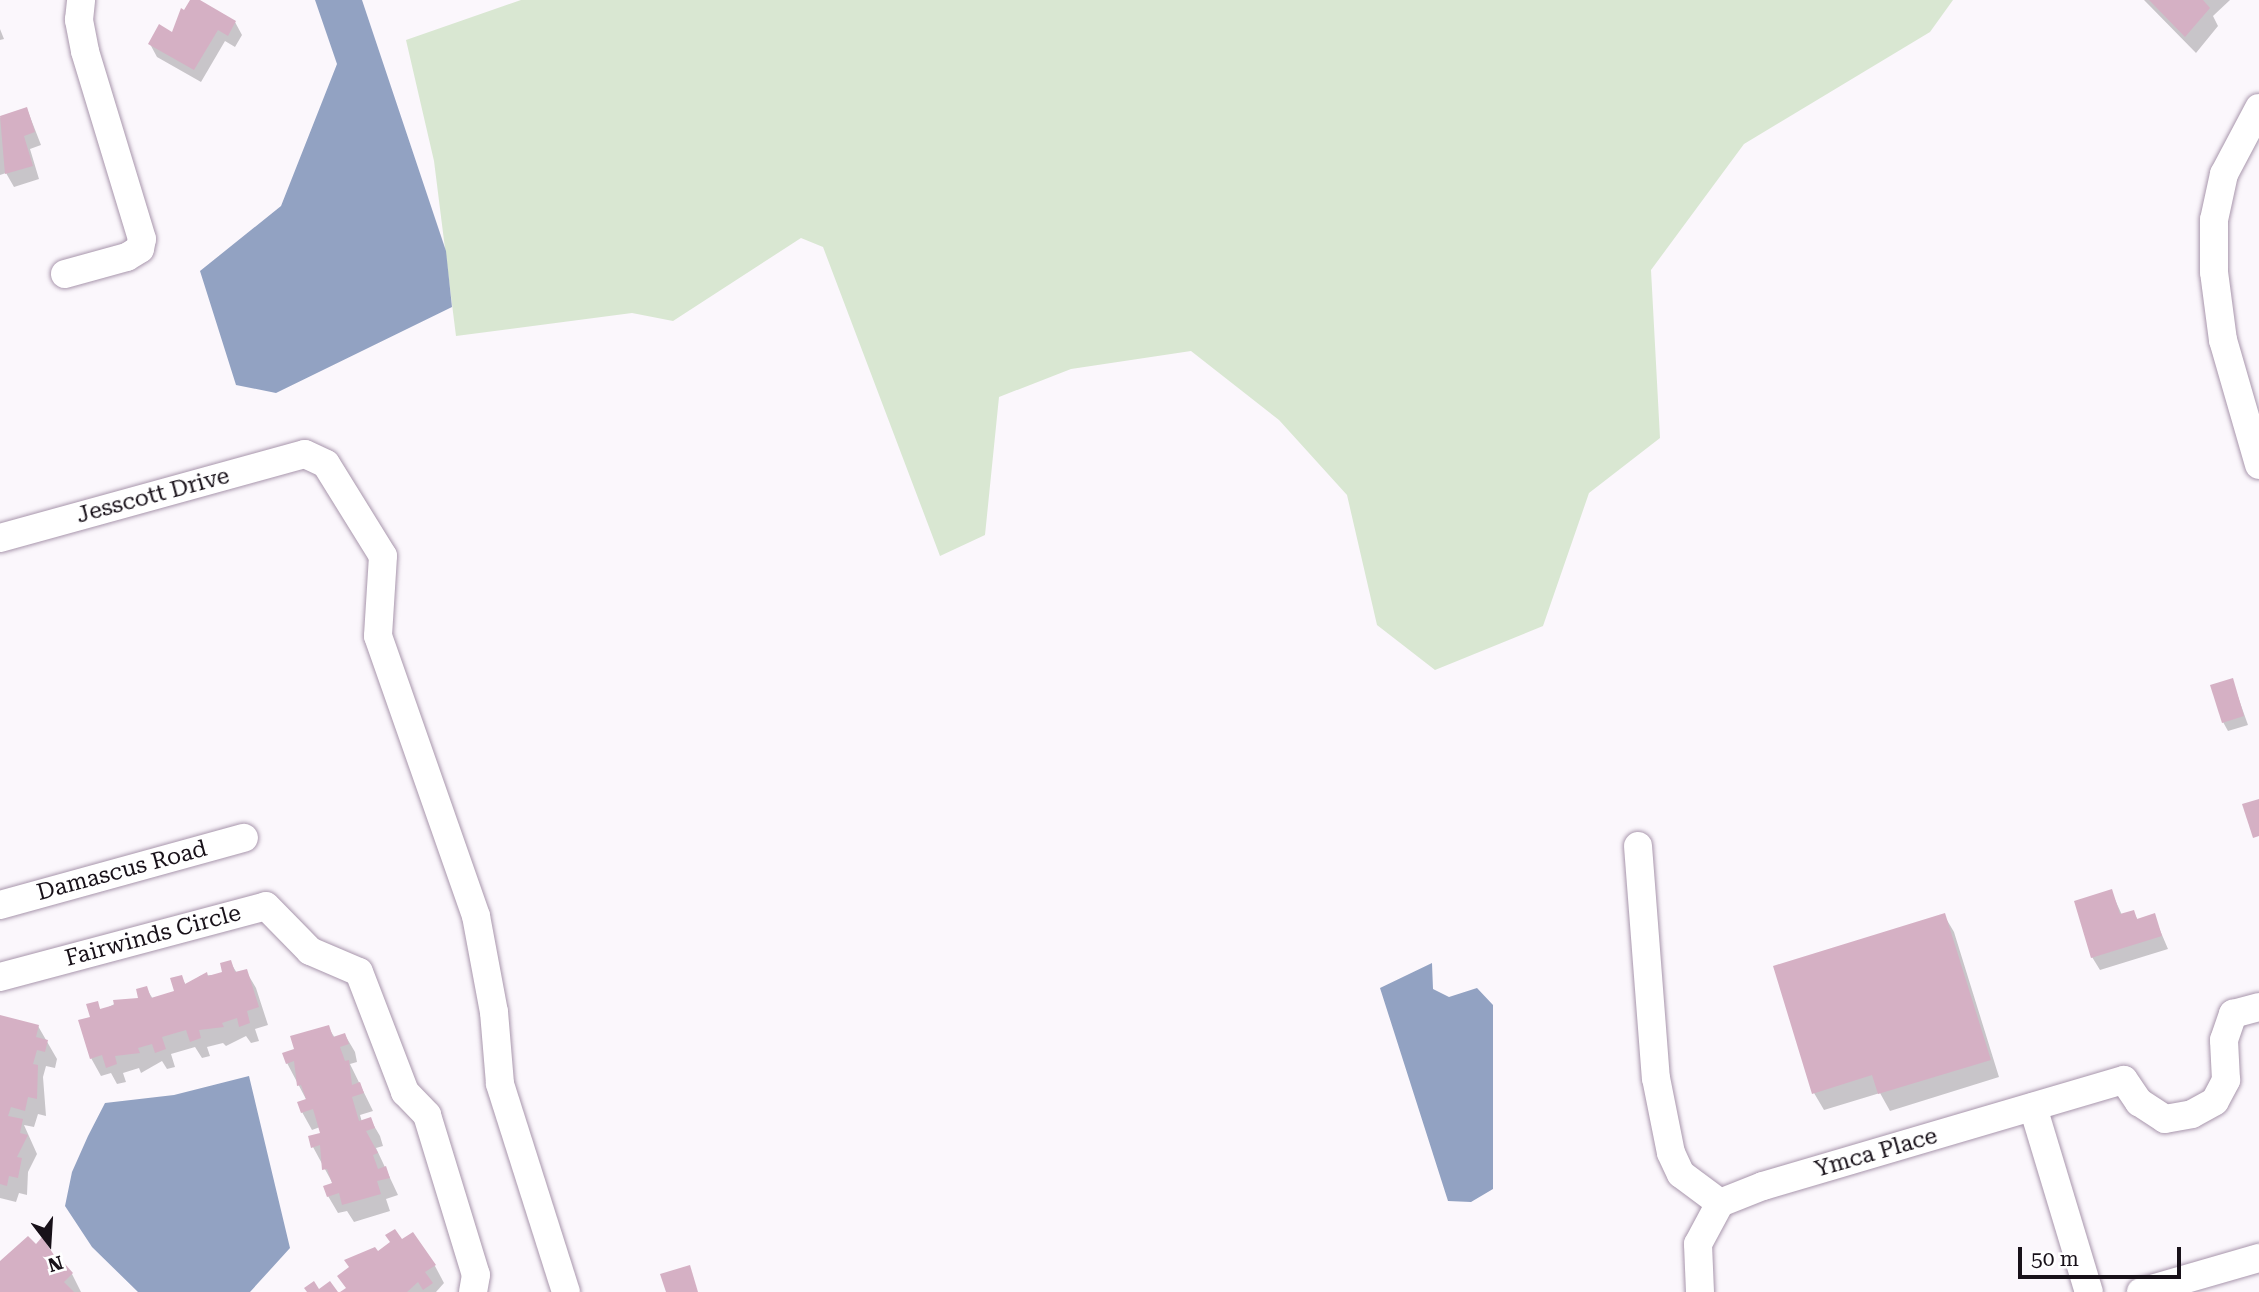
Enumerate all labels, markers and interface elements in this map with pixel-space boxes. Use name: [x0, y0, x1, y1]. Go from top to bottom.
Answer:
street label: Jesscott Drive: [74, 462, 232, 530]
street label: Damascus Road: [34, 835, 210, 907]
street label: Fairwinds Circle: [62, 899, 244, 973]
street label: Ymca Place: [1811, 1122, 1941, 1184]
north arrow: [14, 1208, 84, 1278]
scale bar: [2021, 1232, 2184, 1276]
text: 50 m: [2031, 1247, 2079, 1271]
text: N: [45, 1250, 66, 1277]

